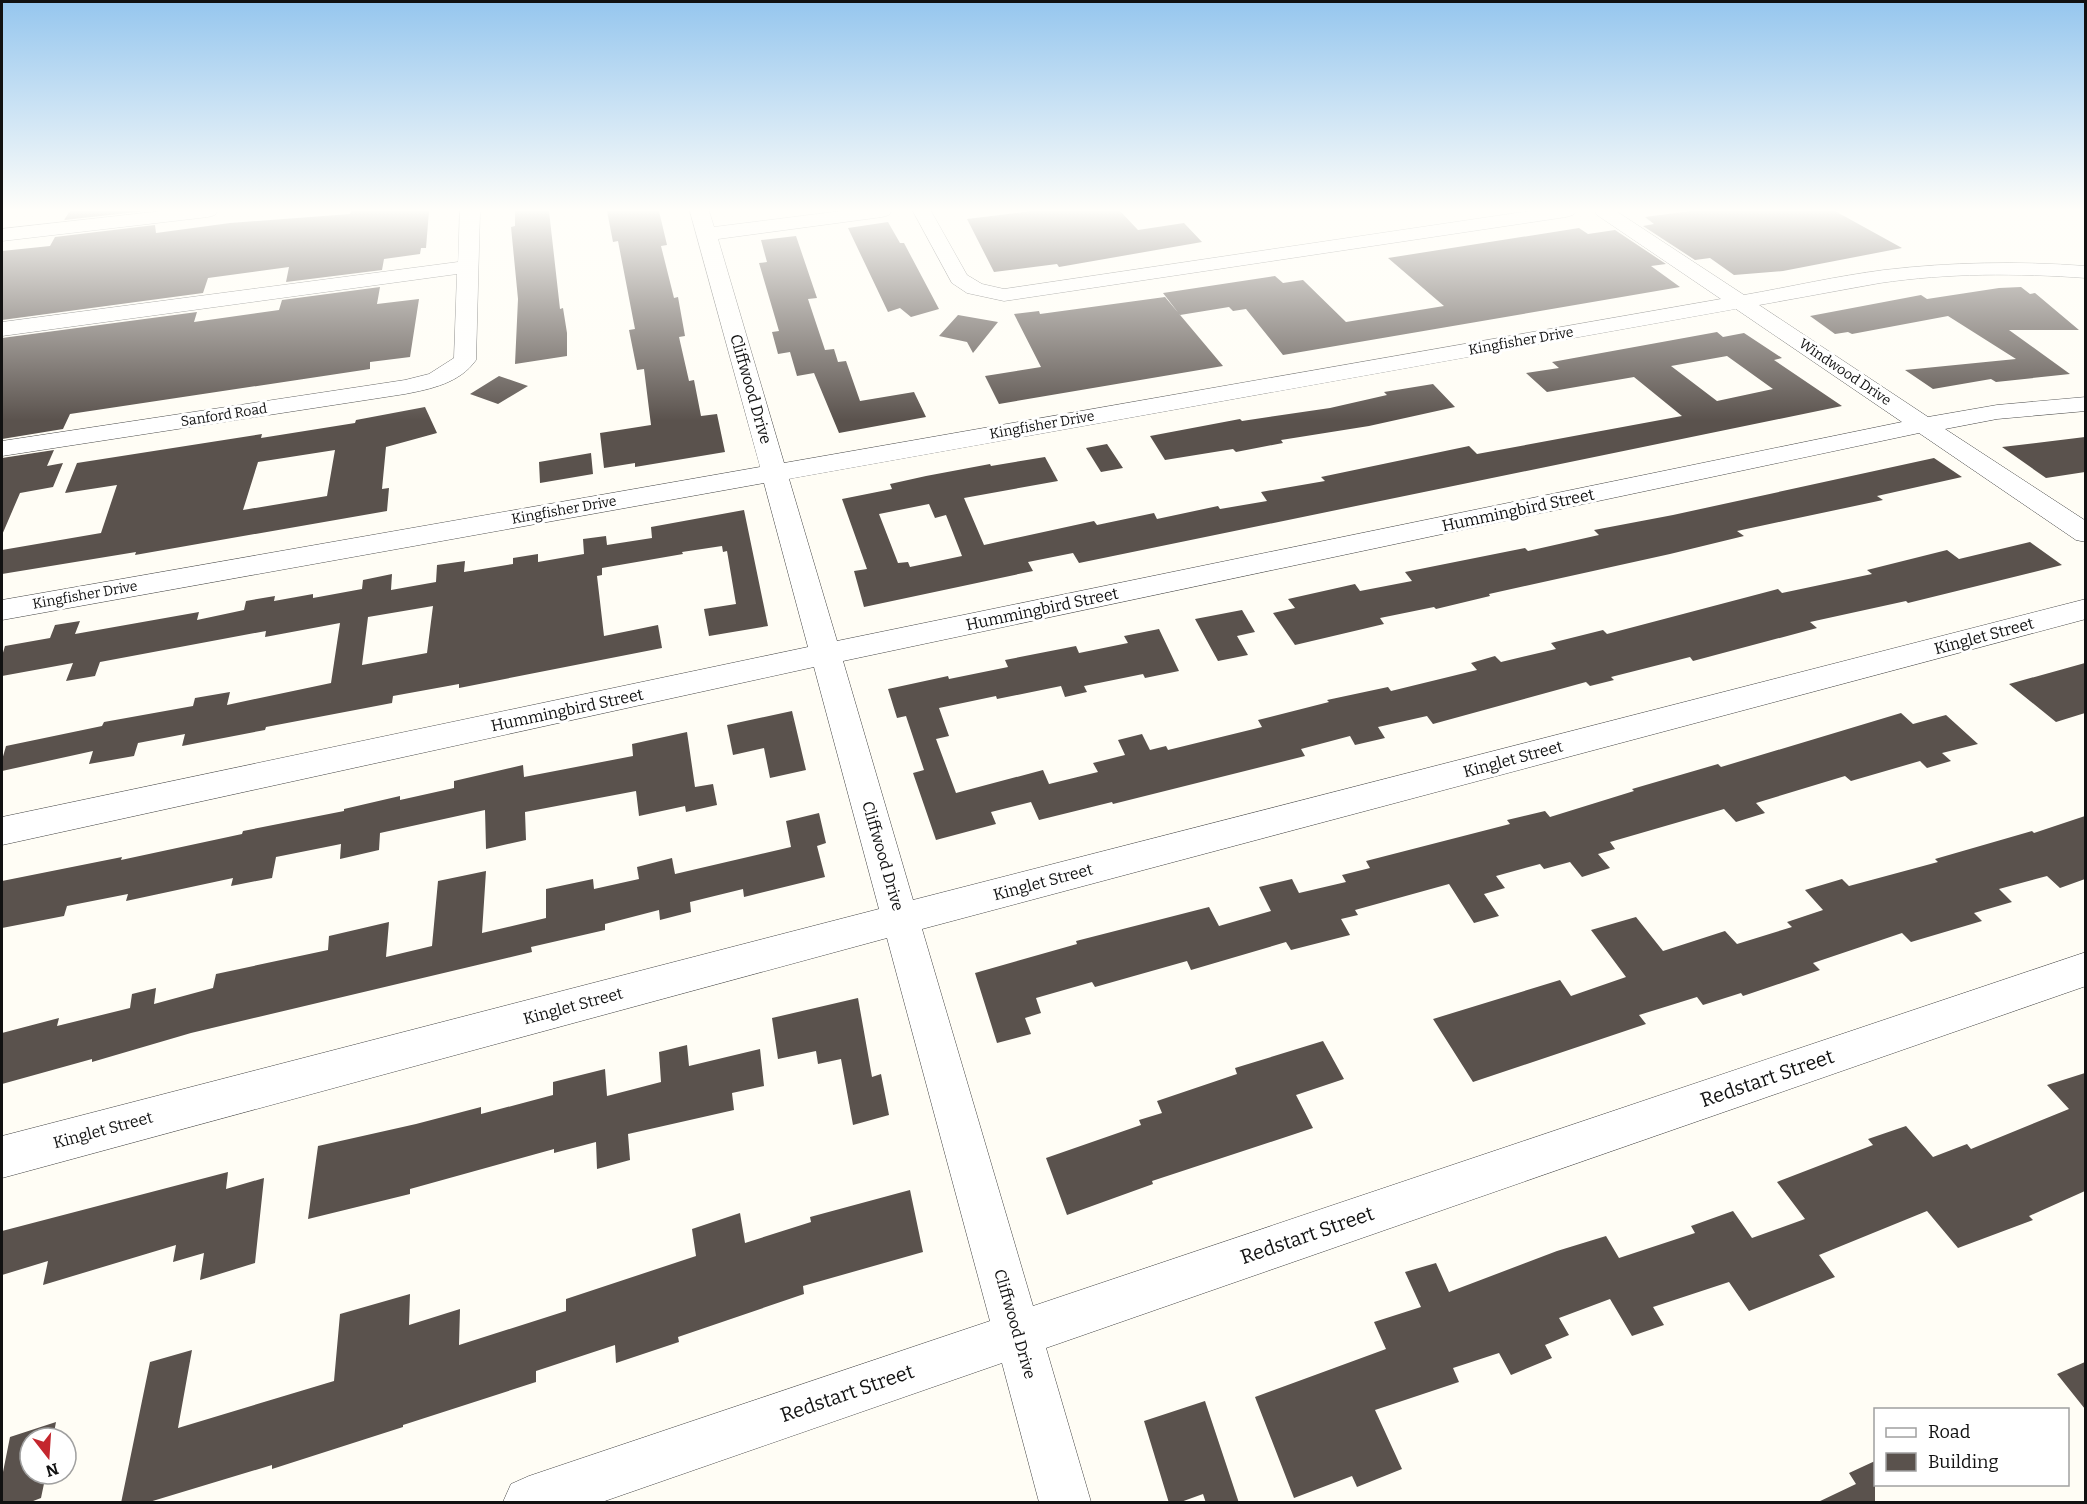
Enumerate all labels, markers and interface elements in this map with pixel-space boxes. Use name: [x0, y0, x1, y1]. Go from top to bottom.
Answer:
street label: Kingfisher Drive: [1467, 323, 1575, 359]
street label: Cliffwood Drive: [726, 332, 776, 446]
street label: Windwood Drive: [1796, 335, 1894, 409]
street label: Sanford Road: [180, 400, 268, 430]
street label: Kingfisher Drive: [988, 407, 1096, 443]
street label: Hummingbird Street: [1440, 485, 1596, 535]
street label: Kingfisher Drive: [510, 492, 618, 528]
street label: Kingfisher Drive: [31, 577, 139, 613]
street label: Hummingbird Street: [964, 584, 1120, 634]
street label: Kinglet Street: [1932, 614, 2036, 658]
street label: Hummingbird Street: [489, 685, 645, 735]
street label: Kinglet Street: [1461, 737, 1565, 781]
street label: Cliffwood Drive: [858, 799, 908, 913]
street label: Kinglet Street: [991, 860, 1095, 904]
street label: Kinglet Street: [521, 984, 625, 1028]
street label: Redstart Street: [1697, 1044, 1837, 1112]
street label: Kinglet Street: [51, 1108, 155, 1152]
street label: Redstart Street: [1237, 1201, 1377, 1269]
street label: Cliffwood Drive: [990, 1267, 1040, 1381]
street label: Redstart Street: [777, 1359, 917, 1427]
legend: [1874, 1408, 2069, 1486]
text: Road: [1928, 1421, 1971, 1443]
north arrow: [18, 1426, 78, 1486]
text: Building: [1928, 1451, 1999, 1473]
text: N: [44, 1459, 61, 1481]

